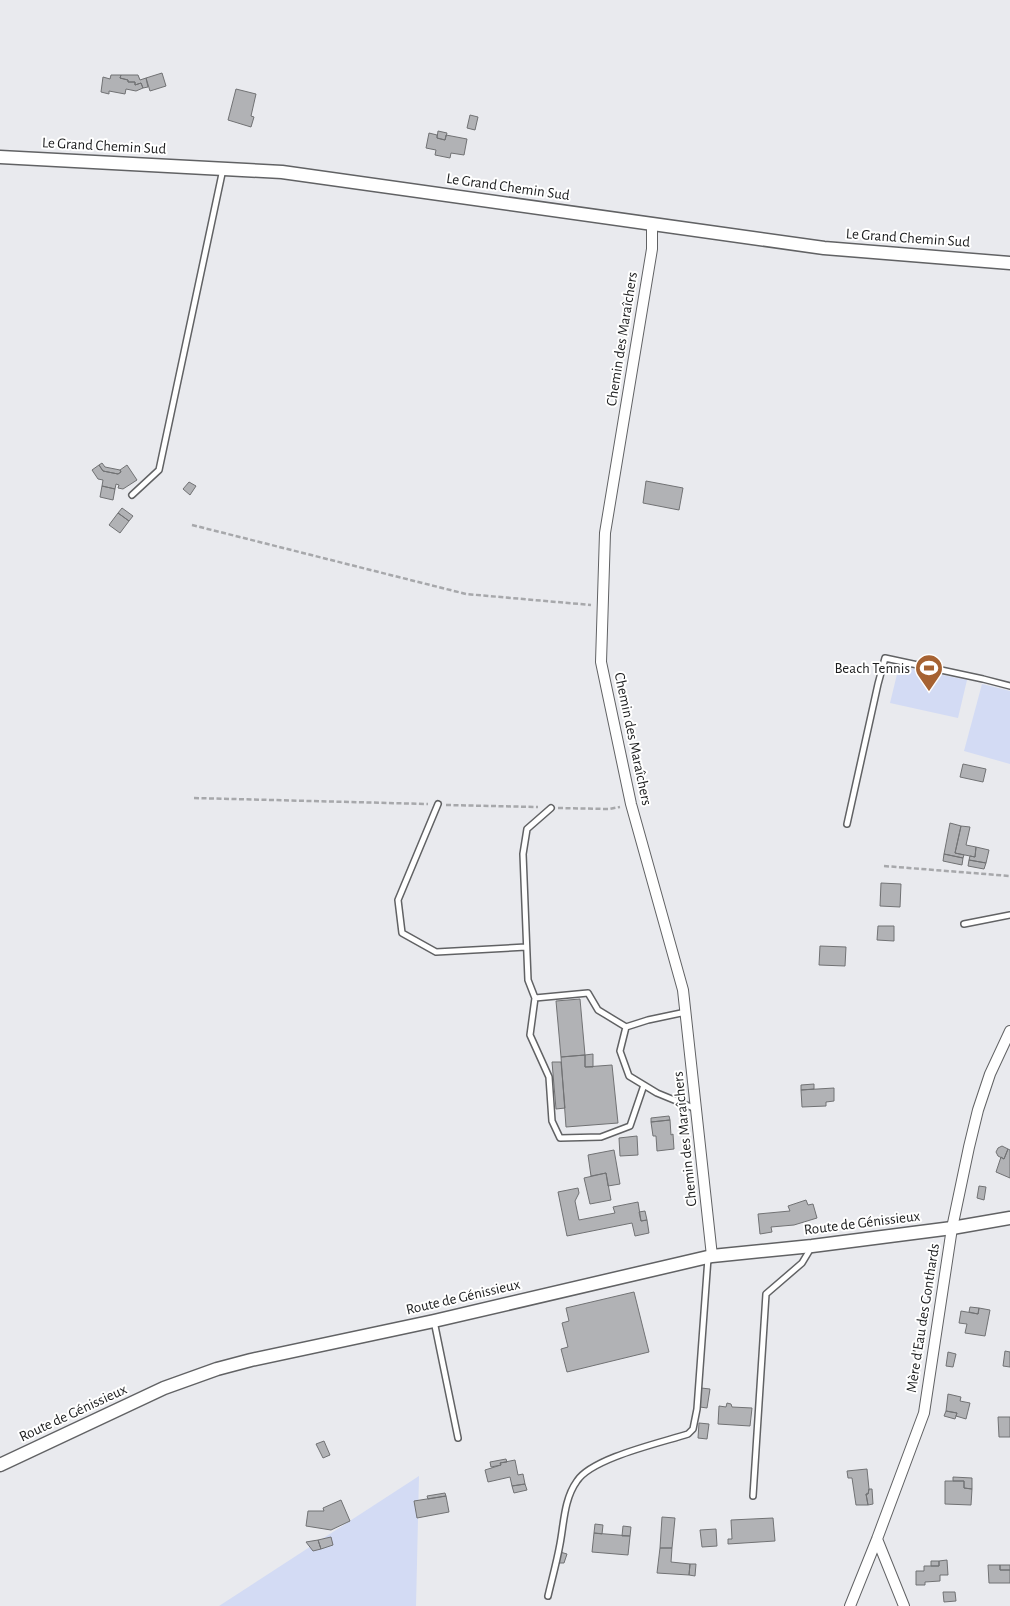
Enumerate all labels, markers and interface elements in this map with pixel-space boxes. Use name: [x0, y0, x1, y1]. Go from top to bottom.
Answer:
street label: Le Grand Chemin Sud: [41, 135, 167, 157]
street label: Le Grand Chemin Sud: [445, 171, 571, 203]
street label: Le Grand Chemin Sud: [845, 226, 971, 250]
street label: Chemin des Maraîchers: [604, 271, 640, 407]
sports icon: Beach Tennis: [914, 653, 944, 692]
place label: Beach Tennis: [834, 661, 910, 676]
street label: Chemin des Maraîchers: [612, 671, 654, 807]
street label: Chemin des Maraîchers: [670, 1071, 700, 1207]
street label: Route de Génissieux: [803, 1208, 921, 1238]
street label: Mère d'Eau des Gonthards: [904, 1242, 942, 1394]
street label: Route de Génissieux: [404, 1276, 522, 1317]
street label: Route de Génissieux: [17, 1381, 129, 1444]

